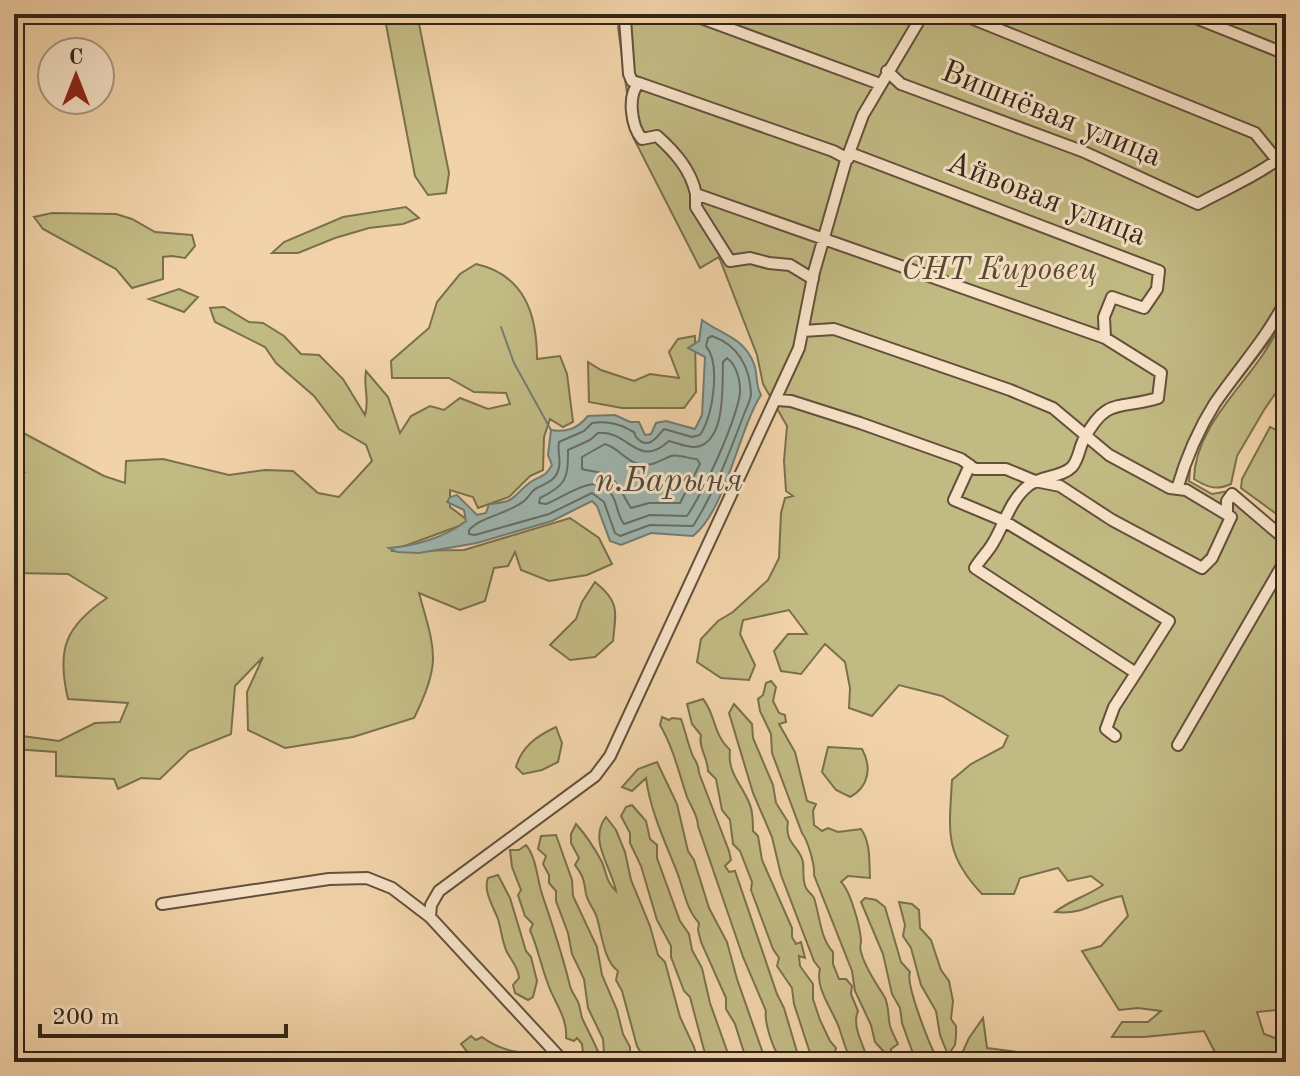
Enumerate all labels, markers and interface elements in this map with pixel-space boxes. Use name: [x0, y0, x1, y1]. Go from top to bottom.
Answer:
north arrow: [36, 36, 116, 116]
text: С: [69, 47, 83, 69]
street label: Вишнёвая улица: [936, 56, 1166, 174]
street label: Айвовая улица: [942, 147, 1151, 253]
park label: СНТ Кировец: [901, 255, 1097, 287]
water label: п.Барыня: [595, 465, 743, 499]
scale bar: [40, 988, 286, 1038]
text: 200 m: [52, 1006, 120, 1030]

